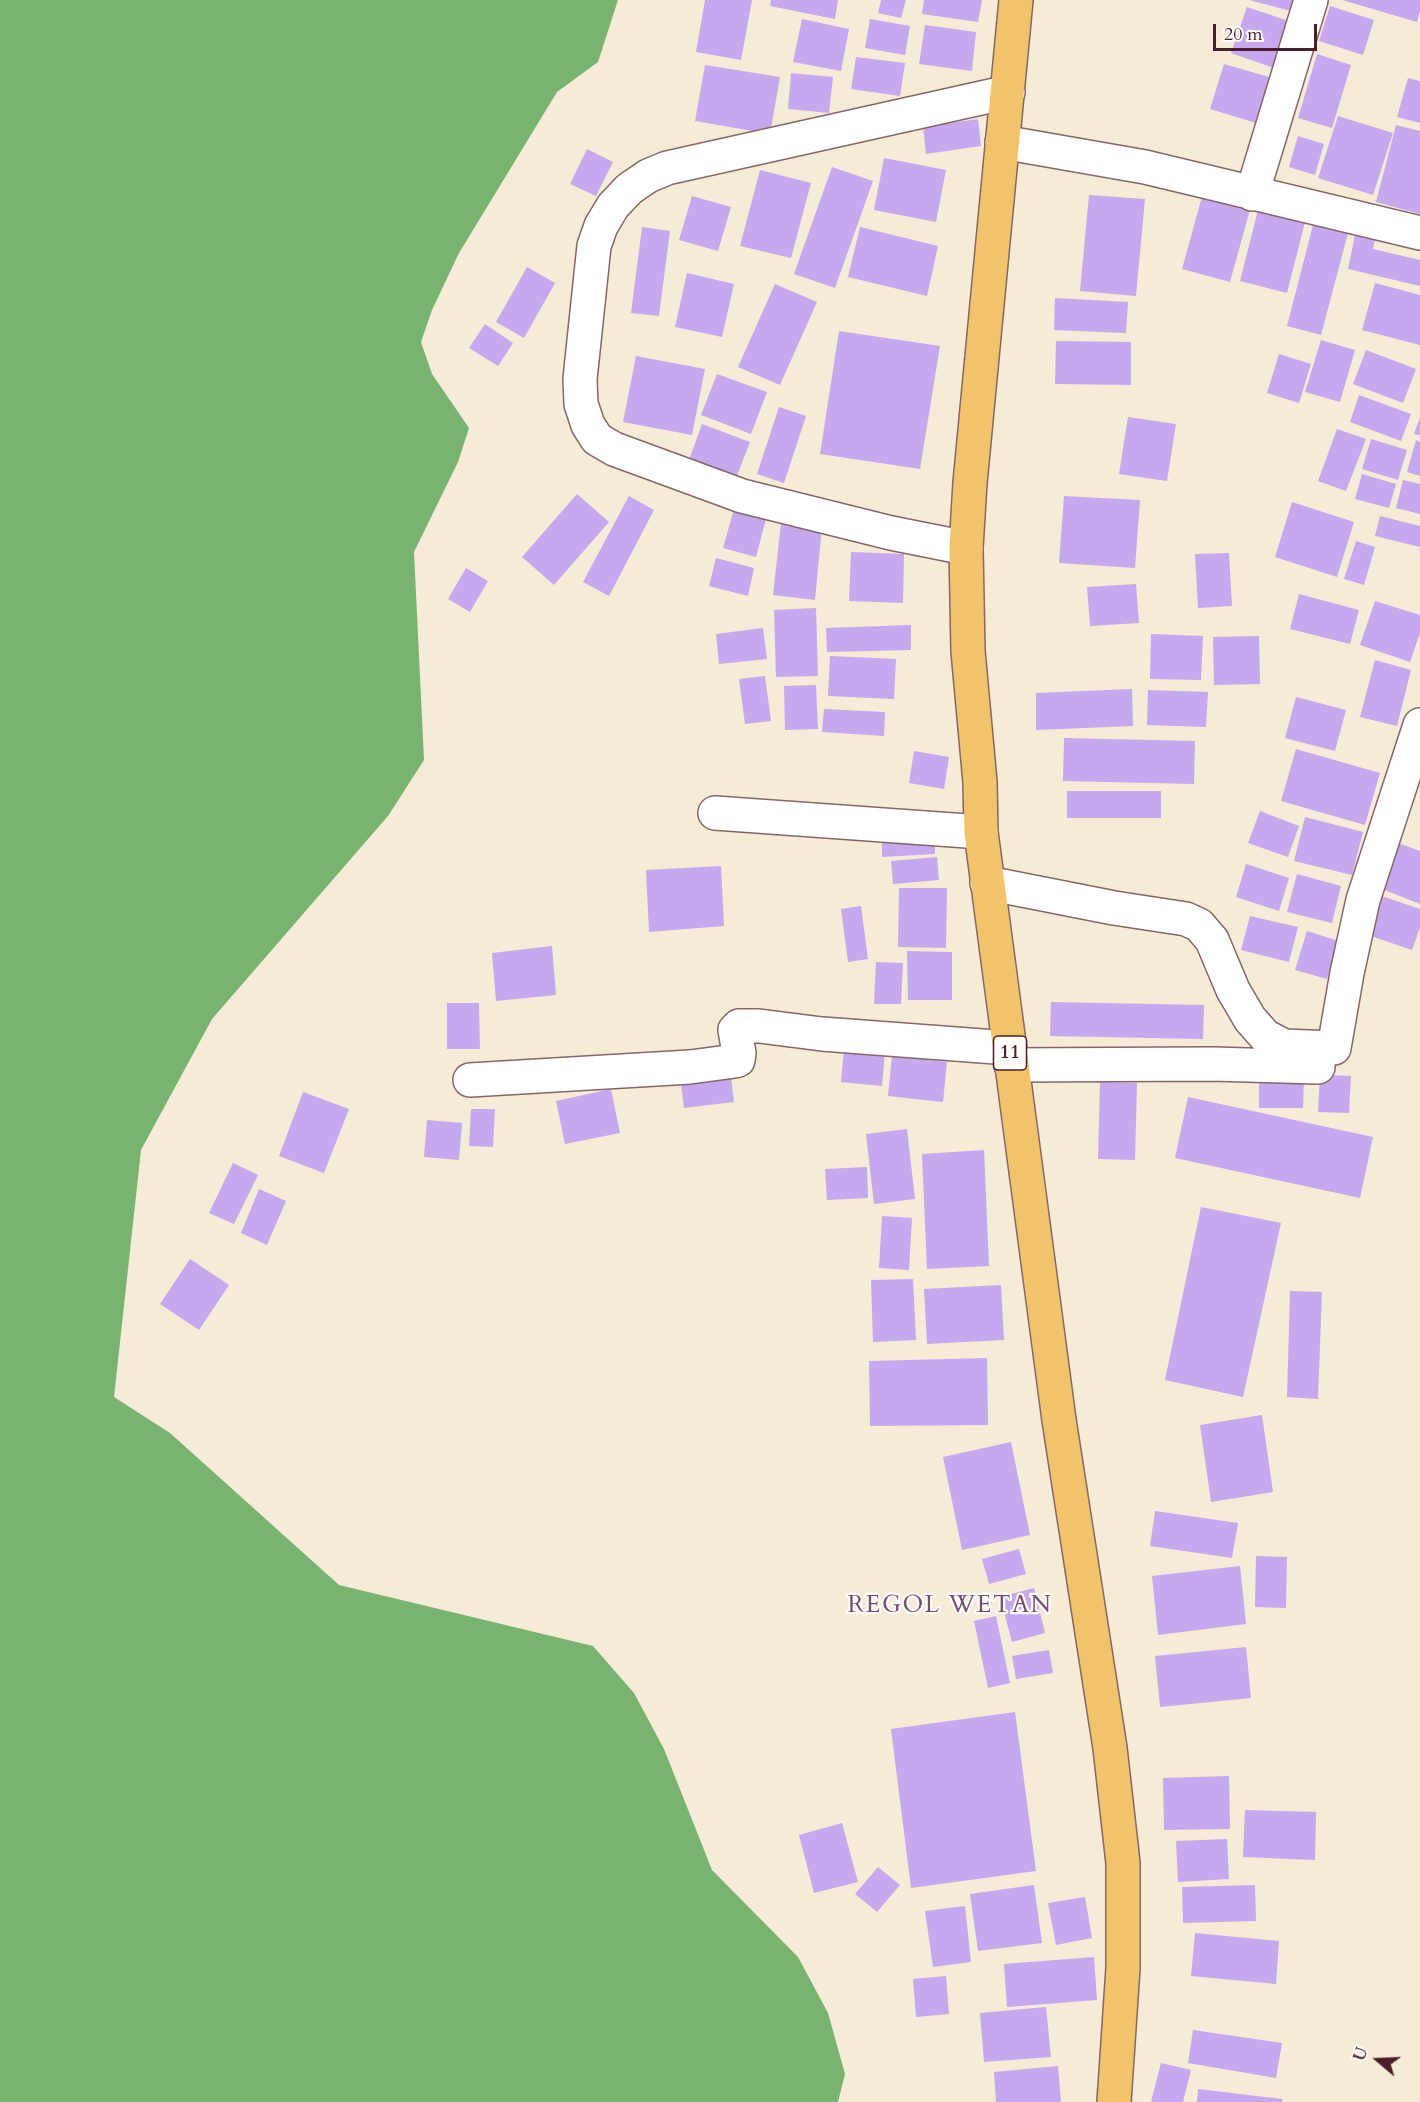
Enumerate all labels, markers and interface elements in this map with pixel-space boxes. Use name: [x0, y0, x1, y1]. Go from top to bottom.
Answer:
scale bar: [1216, 12, 1320, 50]
text: 20 m: [1224, 22, 1263, 47]
road number: 11: [994, 1036, 1026, 1070]
district label: REGOL WETAN: [847, 1592, 1053, 1620]
north arrow: [1348, 2030, 1408, 2090]
text: U: [1348, 2044, 1374, 2064]

